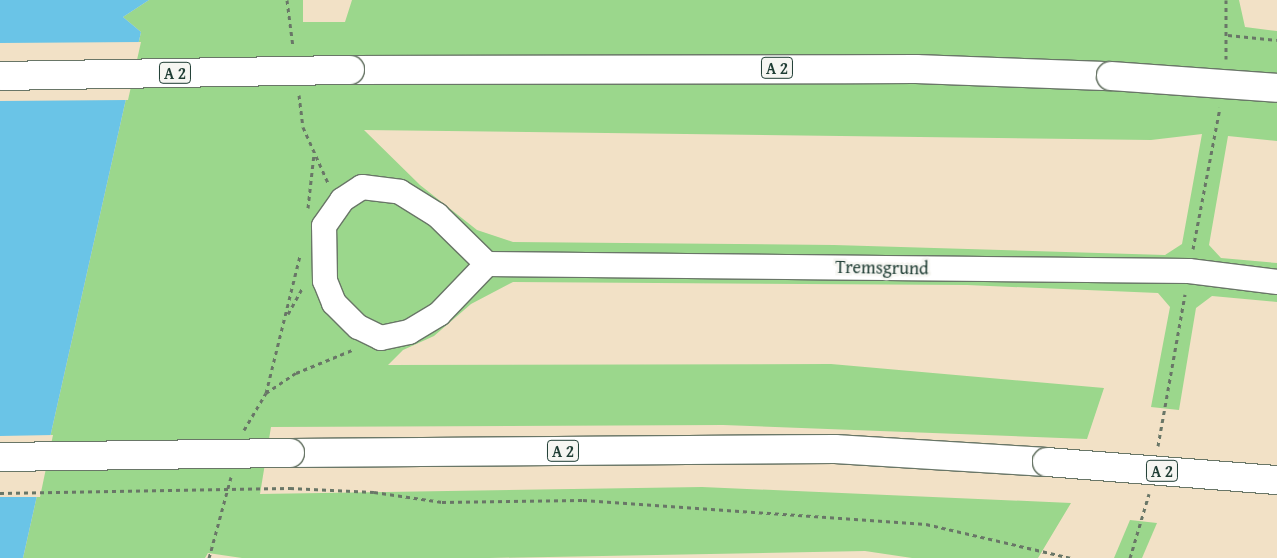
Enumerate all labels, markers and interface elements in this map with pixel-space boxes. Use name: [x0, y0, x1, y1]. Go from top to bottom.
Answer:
road number: A 2: [761, 54, 793, 82]
road number: A 2: [159, 59, 191, 86]
street label: Tremsgrund: [835, 256, 929, 280]
road number: A 2: [547, 438, 579, 464]
road number: A 2: [1146, 458, 1178, 484]

